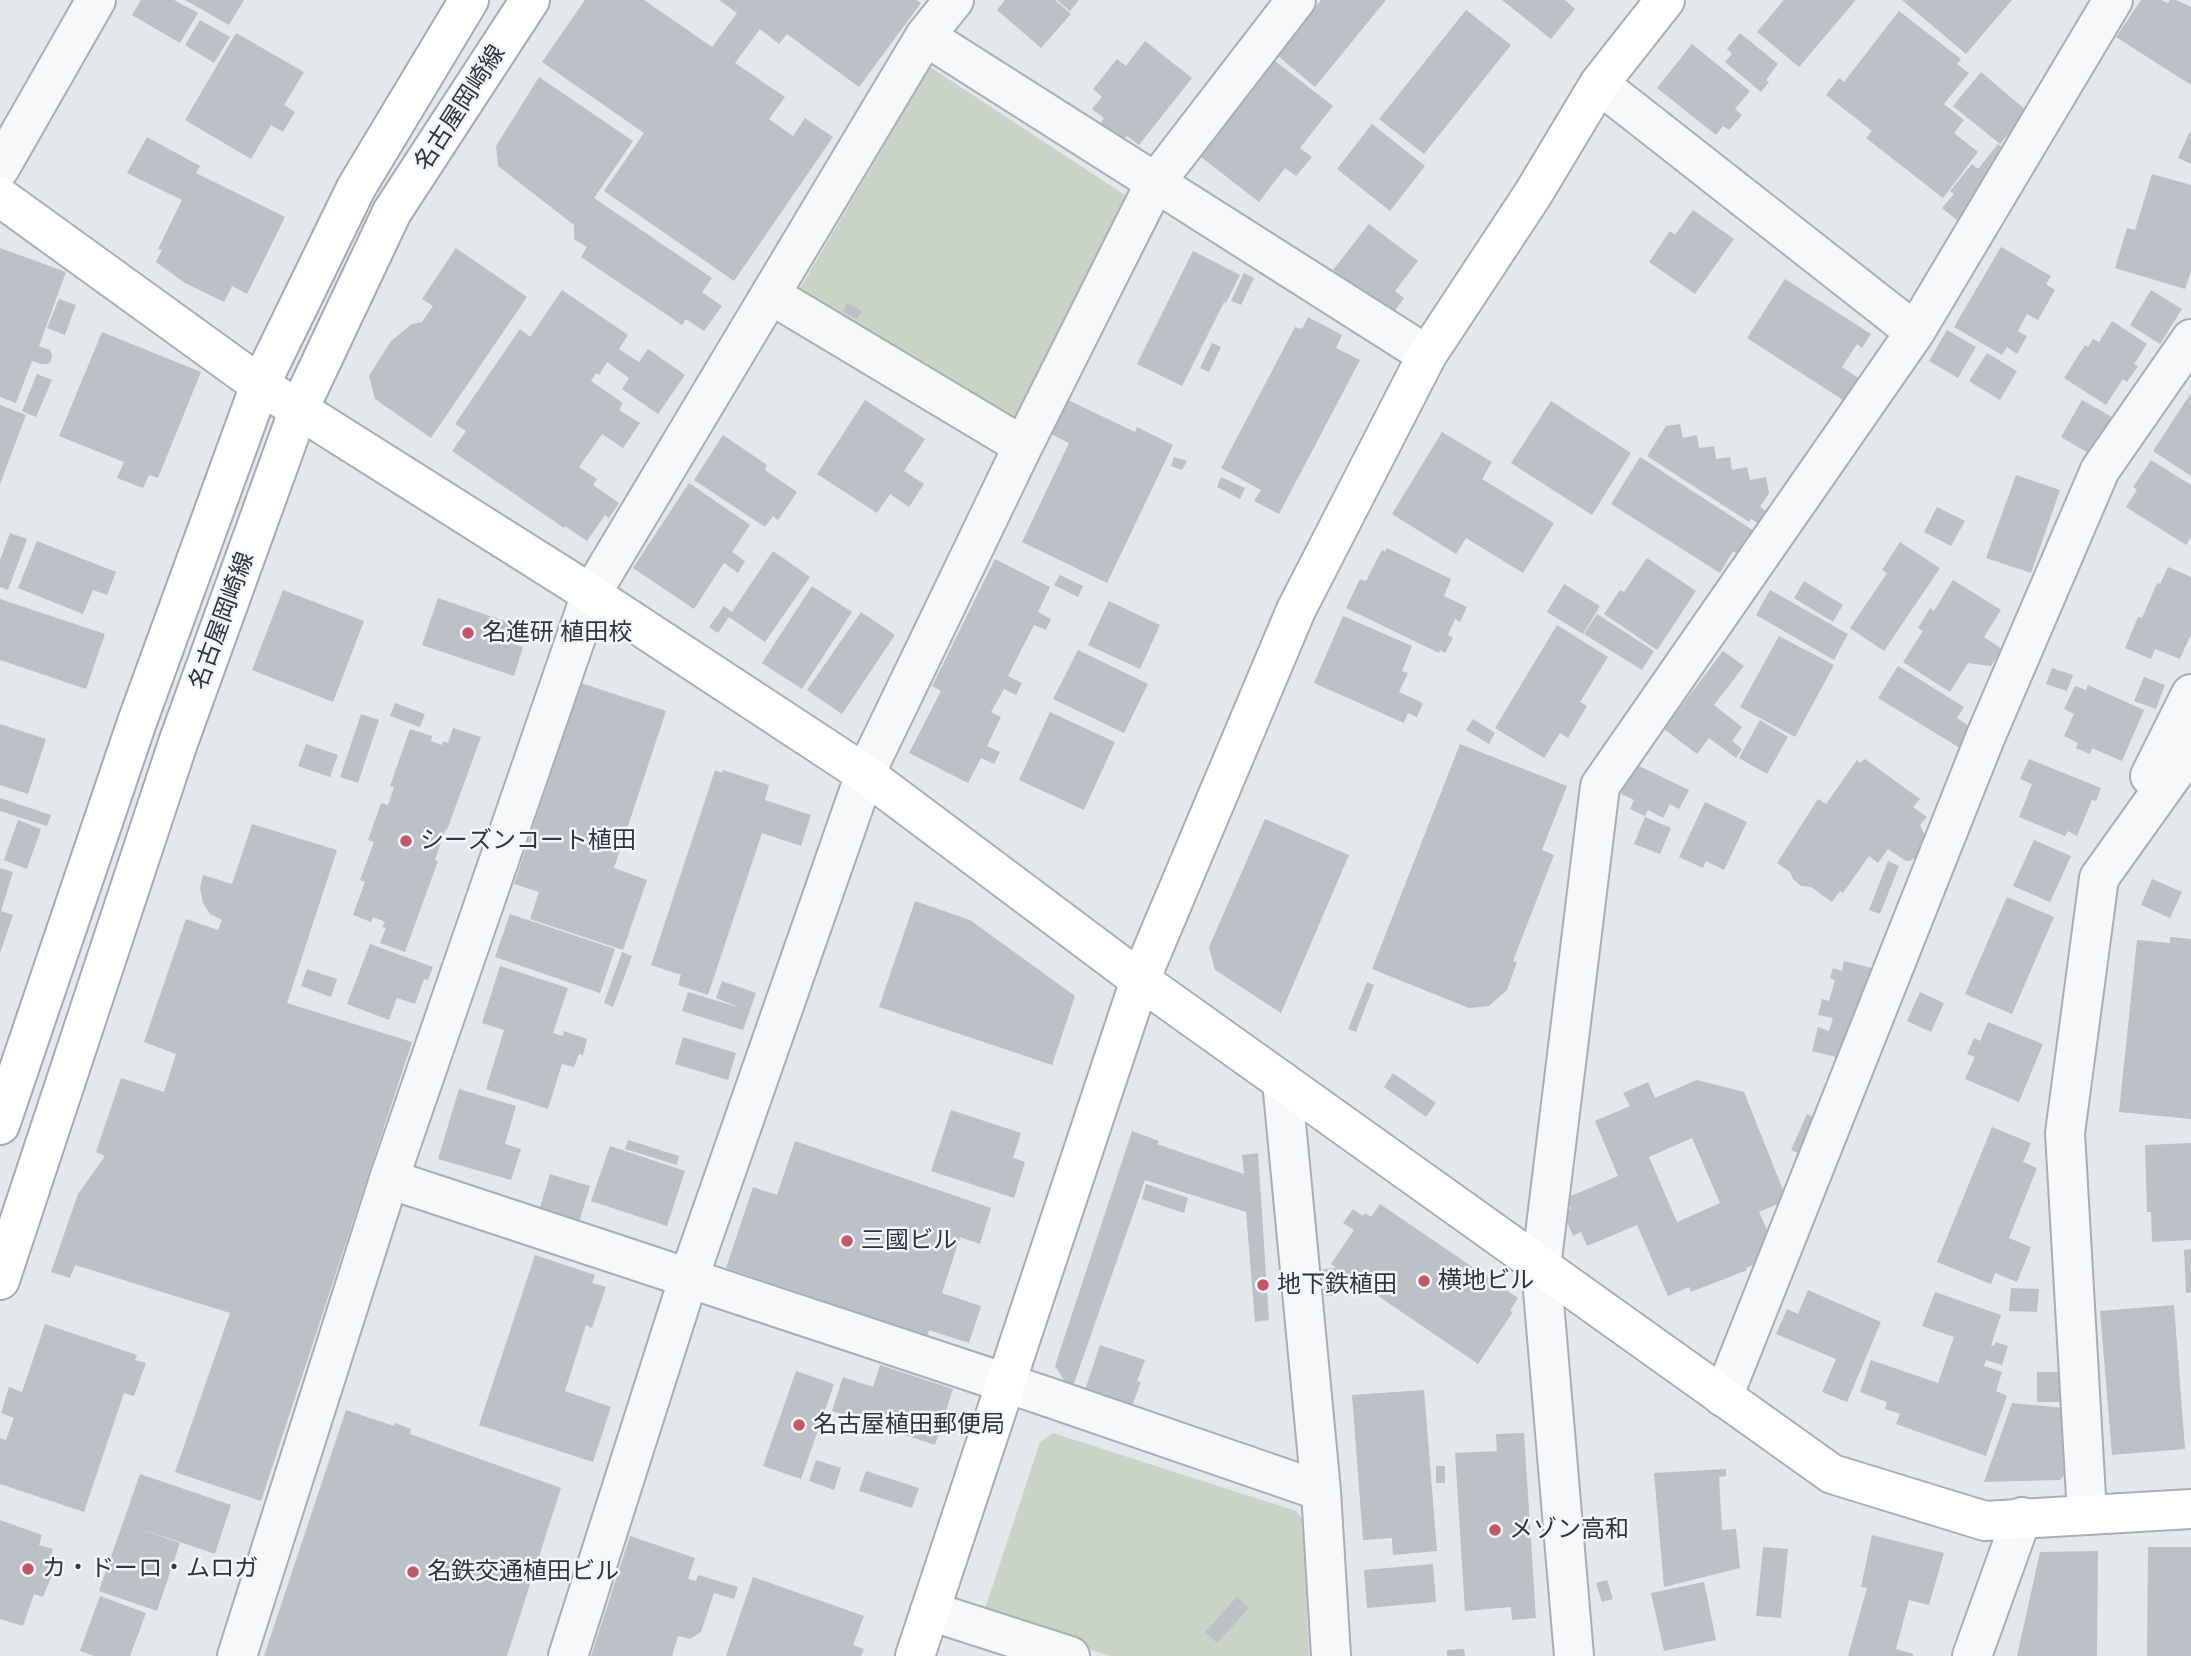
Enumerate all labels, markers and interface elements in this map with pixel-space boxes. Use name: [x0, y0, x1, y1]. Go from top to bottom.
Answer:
street label: 名古屋岡崎線: [409, 40, 511, 176]
street label: 名古屋岡崎線: [184, 548, 260, 694]
place label: 名進研 植田校: [482, 619, 632, 647]
marker: 名進研 植田校: [460, 625, 476, 641]
place label: シーズンコート植田: [420, 827, 636, 855]
marker: シーズンコート植田: [398, 833, 414, 849]
place label: 三國ビル: [861, 1227, 957, 1255]
marker: 三國ビル: [839, 1233, 855, 1249]
place label: 横地ビル: [1438, 1267, 1534, 1295]
place label: 地下鉄植田: [1277, 1271, 1397, 1299]
marker: 横地ビル: [1416, 1273, 1432, 1289]
marker: 地下鉄植田: [1255, 1277, 1271, 1293]
place label: 名古屋植田郵便局: [813, 1411, 1005, 1439]
marker: 名古屋植田郵便局: [791, 1417, 807, 1433]
place label: メゾン高和: [1509, 1516, 1629, 1544]
marker: メゾン高和: [1487, 1522, 1503, 1538]
place label: カ・ドーロ・ムロガ: [42, 1555, 258, 1583]
place label: 名鉄交通植田ビル: [427, 1558, 619, 1586]
marker: カ・ドーロ・ムロガ: [20, 1561, 36, 1577]
marker: 名鉄交通植田ビル: [405, 1564, 421, 1580]

